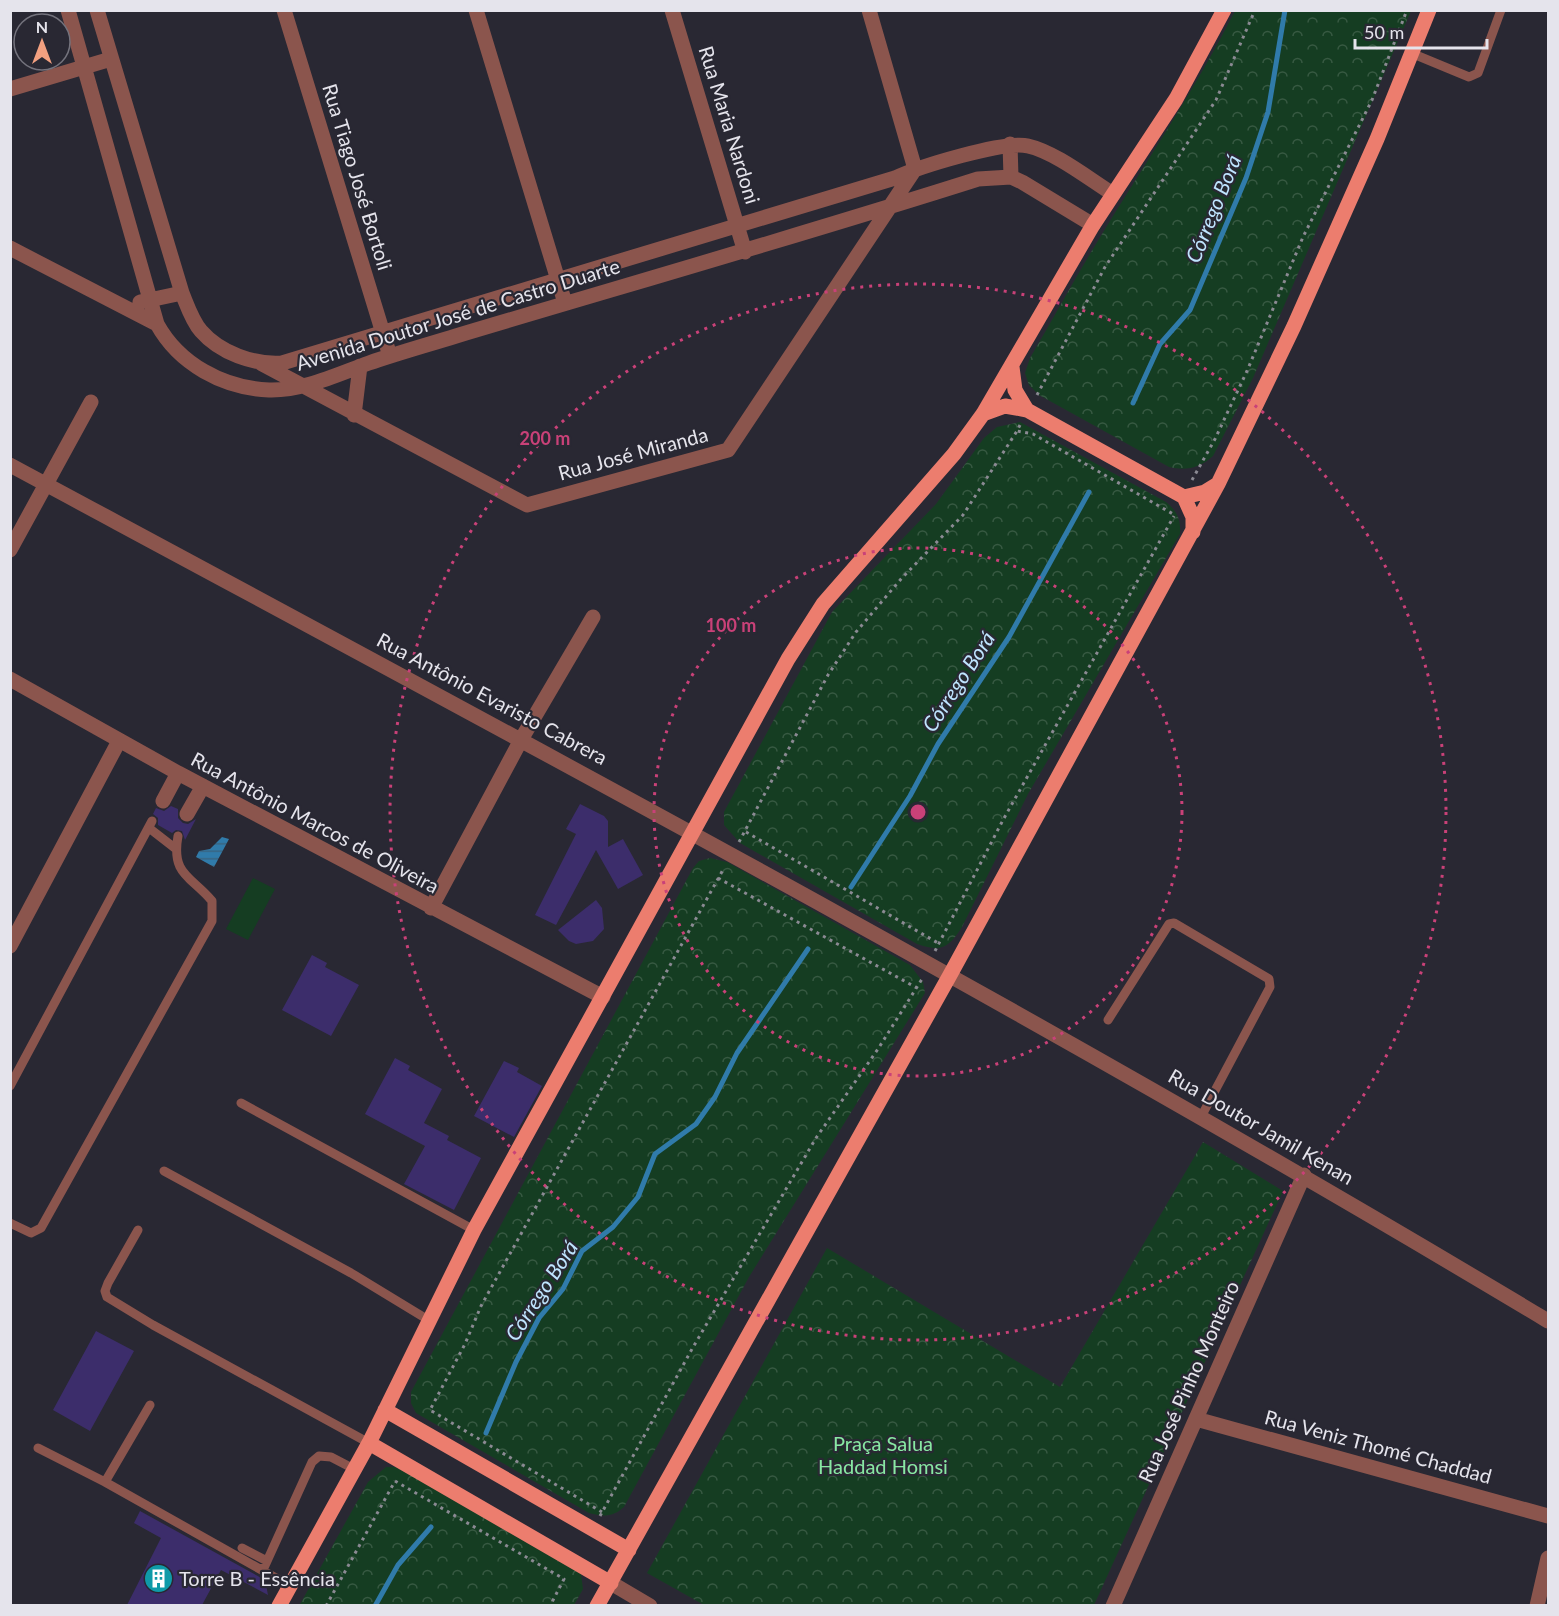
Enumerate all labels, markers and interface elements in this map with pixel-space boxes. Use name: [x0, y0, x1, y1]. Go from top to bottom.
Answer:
north arrow: [12, 12, 72, 72]
scale bar: [1355, 12, 1487, 50]
text: N: [36, 17, 48, 36]
text: 50 m: [1364, 21, 1404, 43]
street label: Rua Maria Nardoni: [695, 43, 765, 207]
street label: Rua Tiago José Bortoli: [318, 81, 398, 273]
water label: Córrego Borá: [1180, 151, 1246, 266]
street label: Avenida Doutor José de Castro Duarte: [293, 253, 622, 375]
street label: Rua José Miranda: [555, 421, 710, 485]
text: 200 m: [520, 427, 570, 449]
text: 100 m: [706, 614, 756, 636]
water label: Córrego Borá: [916, 626, 999, 736]
street label: Rua Antônio Evaristo Cabrera: [373, 627, 612, 769]
street label: Rua Antônio Marcos de Oliveira: [187, 746, 444, 898]
centre of rings: [908, 802, 928, 822]
street label: Rua Doutor Jamil Kenan: [1165, 1063, 1358, 1189]
water label: Córrego Borá: [499, 1235, 582, 1345]
street label: Rua José Pinho Monteiro: [1133, 1277, 1243, 1486]
street label: Rua Veniz Thomé Chaddad: [1262, 1404, 1494, 1488]
park label: Praça Salua Haddad Homsi: [818, 1431, 948, 1478]
building icon: Torre B - Essência: [142, 1563, 174, 1595]
place label: Torre B - Essência: [179, 1566, 335, 1590]

